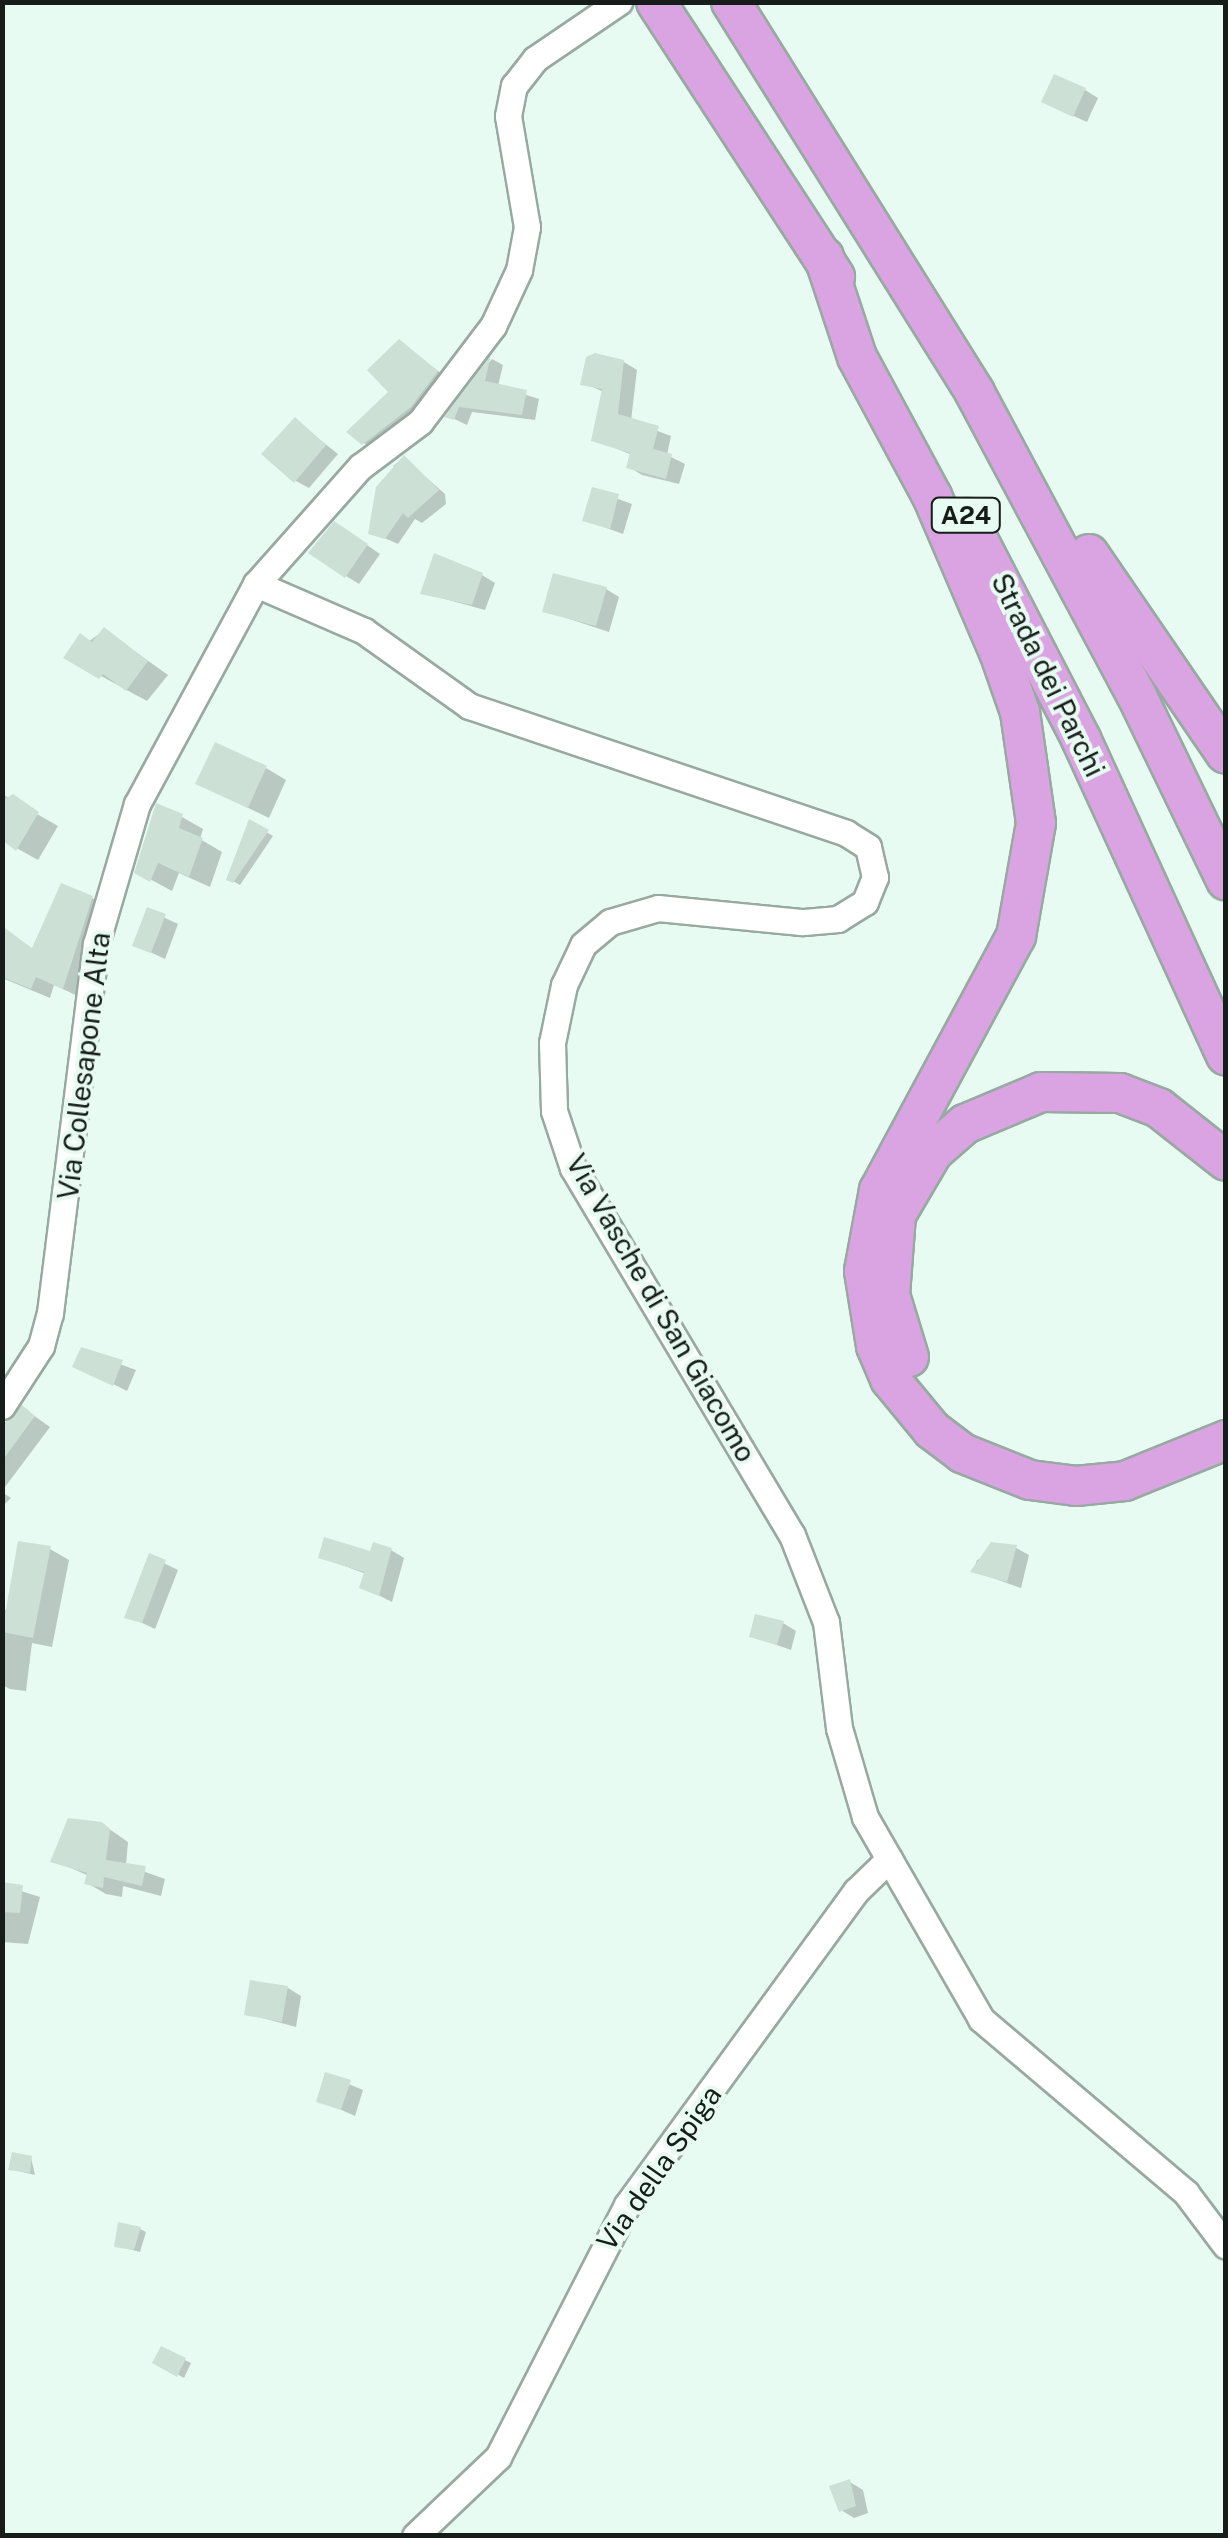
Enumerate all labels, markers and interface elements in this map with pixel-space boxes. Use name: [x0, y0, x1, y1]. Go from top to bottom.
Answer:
road number: A24: [928, 495, 1004, 535]
street label: Strada dei Parchi: [984, 568, 1112, 782]
street label: Via Collesapone Alta: [51, 930, 117, 1202]
street label: Via Vasche di San Giacomo: [559, 1148, 763, 1468]
street label: Via della Spiga: [590, 2079, 728, 2257]

